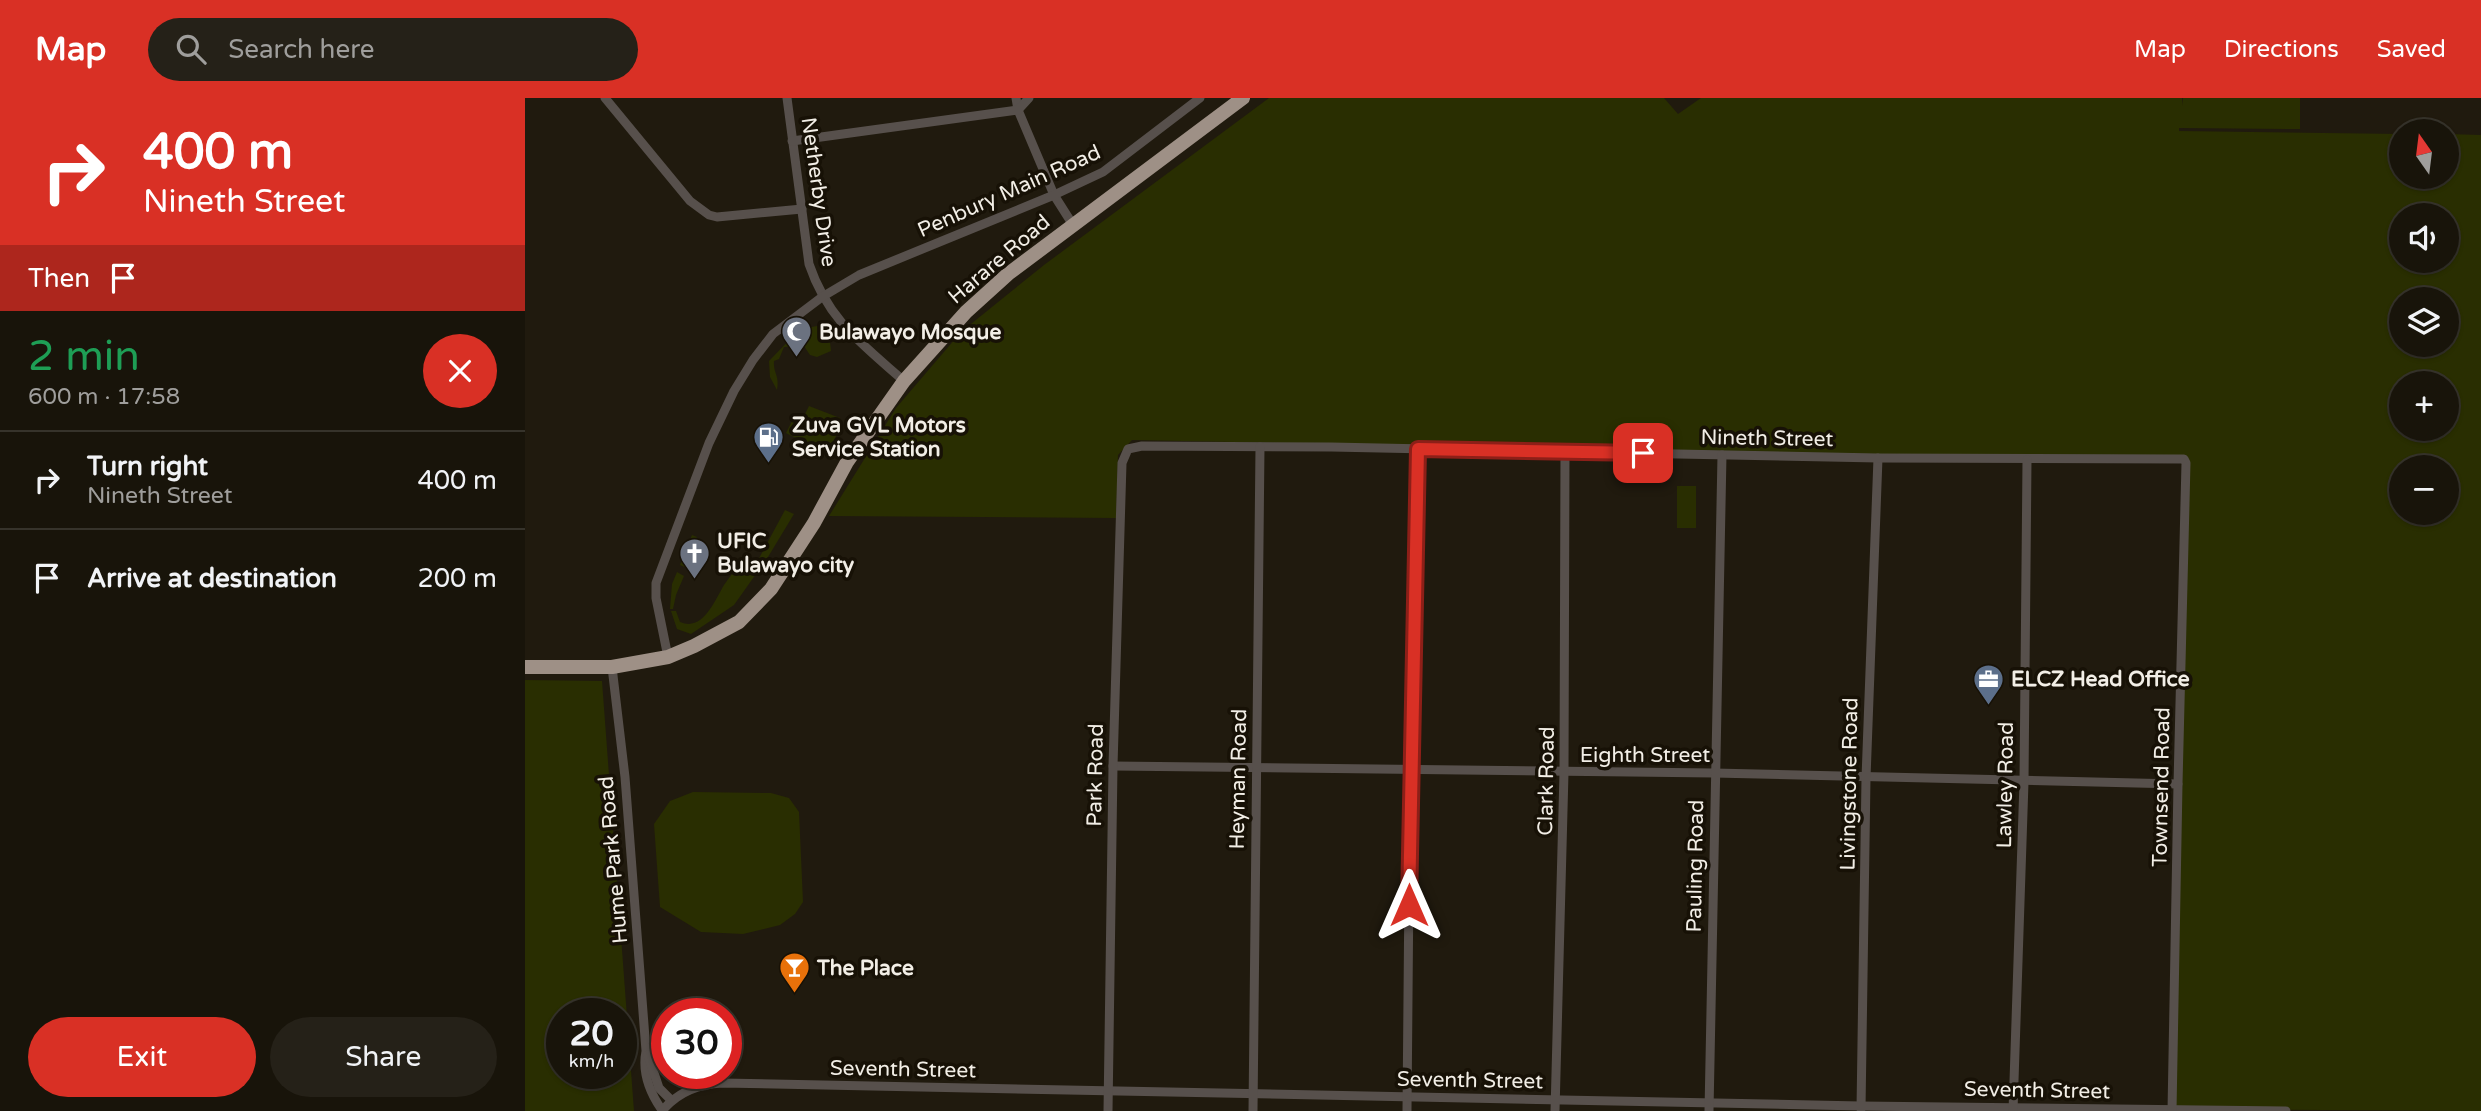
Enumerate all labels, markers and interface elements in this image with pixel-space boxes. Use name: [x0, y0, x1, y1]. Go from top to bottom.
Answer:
search box: [148, 18, 638, 81]
text: Map: [35, 30, 106, 69]
icon: search: [172, 30, 210, 68]
text: Search here: [228, 34, 374, 65]
text: Map: [2134, 35, 2186, 64]
text: Directions: [2224, 35, 2339, 64]
text: Saved: [2377, 35, 2446, 64]
street label: Netherby Drive: [796, 116, 841, 269]
north arrow: [2389, 119, 2459, 189]
map controls: [2389, 119, 2459, 525]
text: 400 m: [143, 123, 293, 182]
icon: right: [28, 126, 119, 217]
street label: Penbury Main Road: [914, 140, 1105, 243]
text: Nineth Street: [143, 183, 345, 221]
button: sound: [2389, 203, 2459, 273]
street label: Harare Road: [943, 210, 1055, 309]
icon: arrive: [104, 259, 142, 297]
text: Then: [28, 263, 90, 294]
button: layers: [2389, 287, 2459, 357]
mosque icon: Bulawayo Mosque: [779, 315, 813, 359]
place label: Bulawayo Mosque: [819, 320, 1001, 345]
text: 2 min: [28, 331, 140, 382]
button: close: [423, 334, 497, 408]
button: +: [2389, 371, 2459, 441]
text: 600 m · 17:58: [28, 383, 180, 411]
place label: Zuva GVL Motors Service Station: [792, 413, 966, 462]
fuel station icon: Zuva GVL Motors Service Station: [752, 420, 786, 464]
pin: [1613, 423, 1673, 483]
street label: Nineth Street: [1700, 425, 1834, 452]
icon: arrive: [1624, 434, 1662, 472]
text: Turn right: [87, 451, 208, 482]
button: −: [2389, 455, 2459, 525]
icon: right: [28, 461, 66, 499]
text: 400 m: [417, 465, 497, 496]
text: Nineth Street: [87, 482, 233, 510]
place label: UFIC Bulawayo city: [717, 529, 855, 578]
church icon: UFIC Bulawayo city: [677, 536, 711, 580]
icon: arrive: [28, 559, 66, 597]
text: Arrive at destination: [87, 563, 337, 594]
text: 200 m: [417, 563, 497, 594]
office icon: ELCZ Head Office: [1971, 662, 2005, 706]
place label: ELCZ Head Office: [2011, 667, 2190, 692]
street label: Livingstone Road: [1835, 697, 1864, 871]
street label: Townsend Road: [2148, 707, 2175, 867]
street label: Heyman Road: [1225, 708, 1252, 850]
street label: Lawley Road: [1992, 721, 2019, 849]
street label: Park Road: [1082, 723, 1109, 827]
street label: Clark Road: [1533, 726, 1560, 836]
street label: Eighth Street: [1580, 743, 1710, 768]
street label: Hume Park Road: [594, 775, 633, 945]
street label: Pauling Road: [1682, 799, 1709, 933]
position arrow: [1372, 868, 1446, 942]
bar icon: The Place: [777, 951, 811, 995]
place label: The Place: [816, 956, 914, 981]
speed limit sign: 30: [651, 998, 742, 1089]
text: 20: [570, 1013, 613, 1055]
button: Exit: [28, 1017, 256, 1097]
button: Share: [270, 1017, 497, 1097]
text: km/h: [569, 1050, 614, 1072]
street label: Seventh Street: [830, 1056, 976, 1083]
street label: Seventh Street: [1397, 1067, 1543, 1094]
street label: Seventh Street: [1964, 1077, 2110, 1104]

